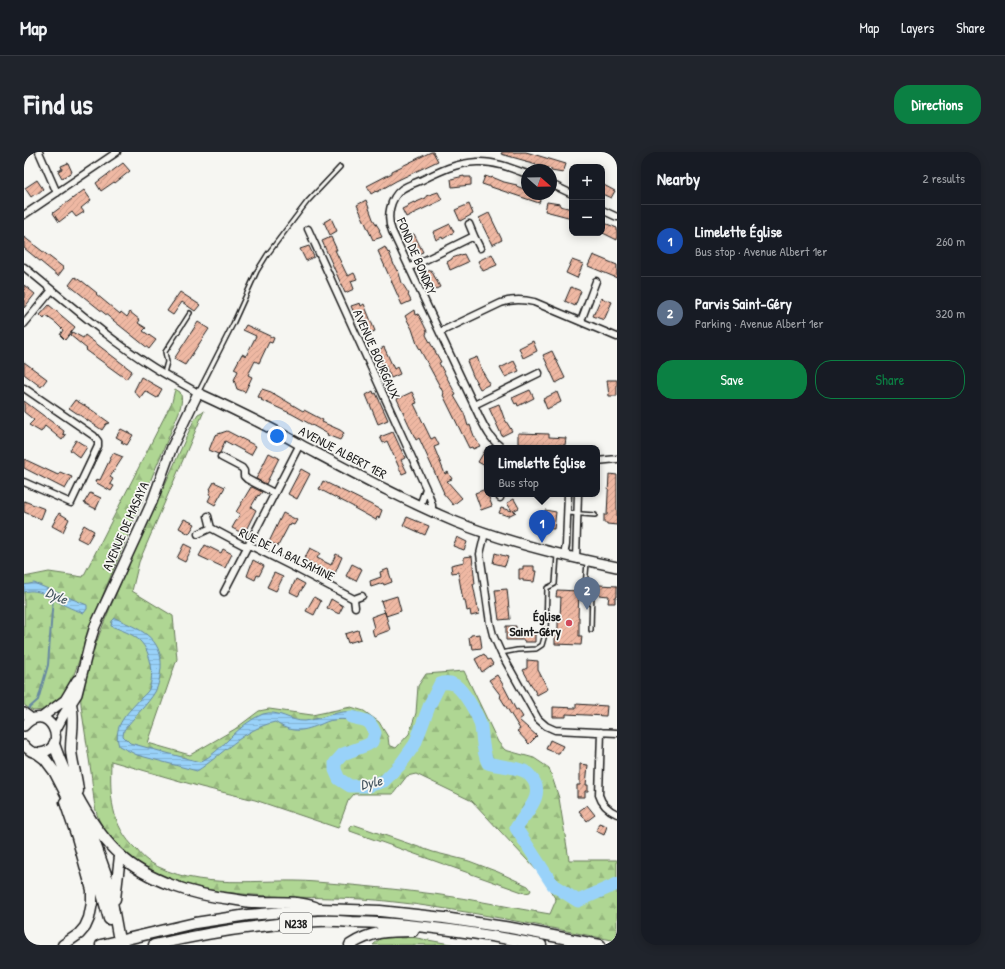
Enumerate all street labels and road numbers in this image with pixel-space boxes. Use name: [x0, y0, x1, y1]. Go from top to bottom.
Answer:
street label: FOND DE BONDRY: [392, 214, 441, 297]
street label: AVENUE BOURGAUX: [349, 306, 405, 402]
street label: AVENUE ALBERT 1ER: [296, 421, 390, 483]
street label: AVENUE DE MASAYA: [97, 478, 153, 573]
street label: RUE DE LA BALSAMINE: [236, 523, 338, 585]
road number: N238: [280, 913, 312, 933]

